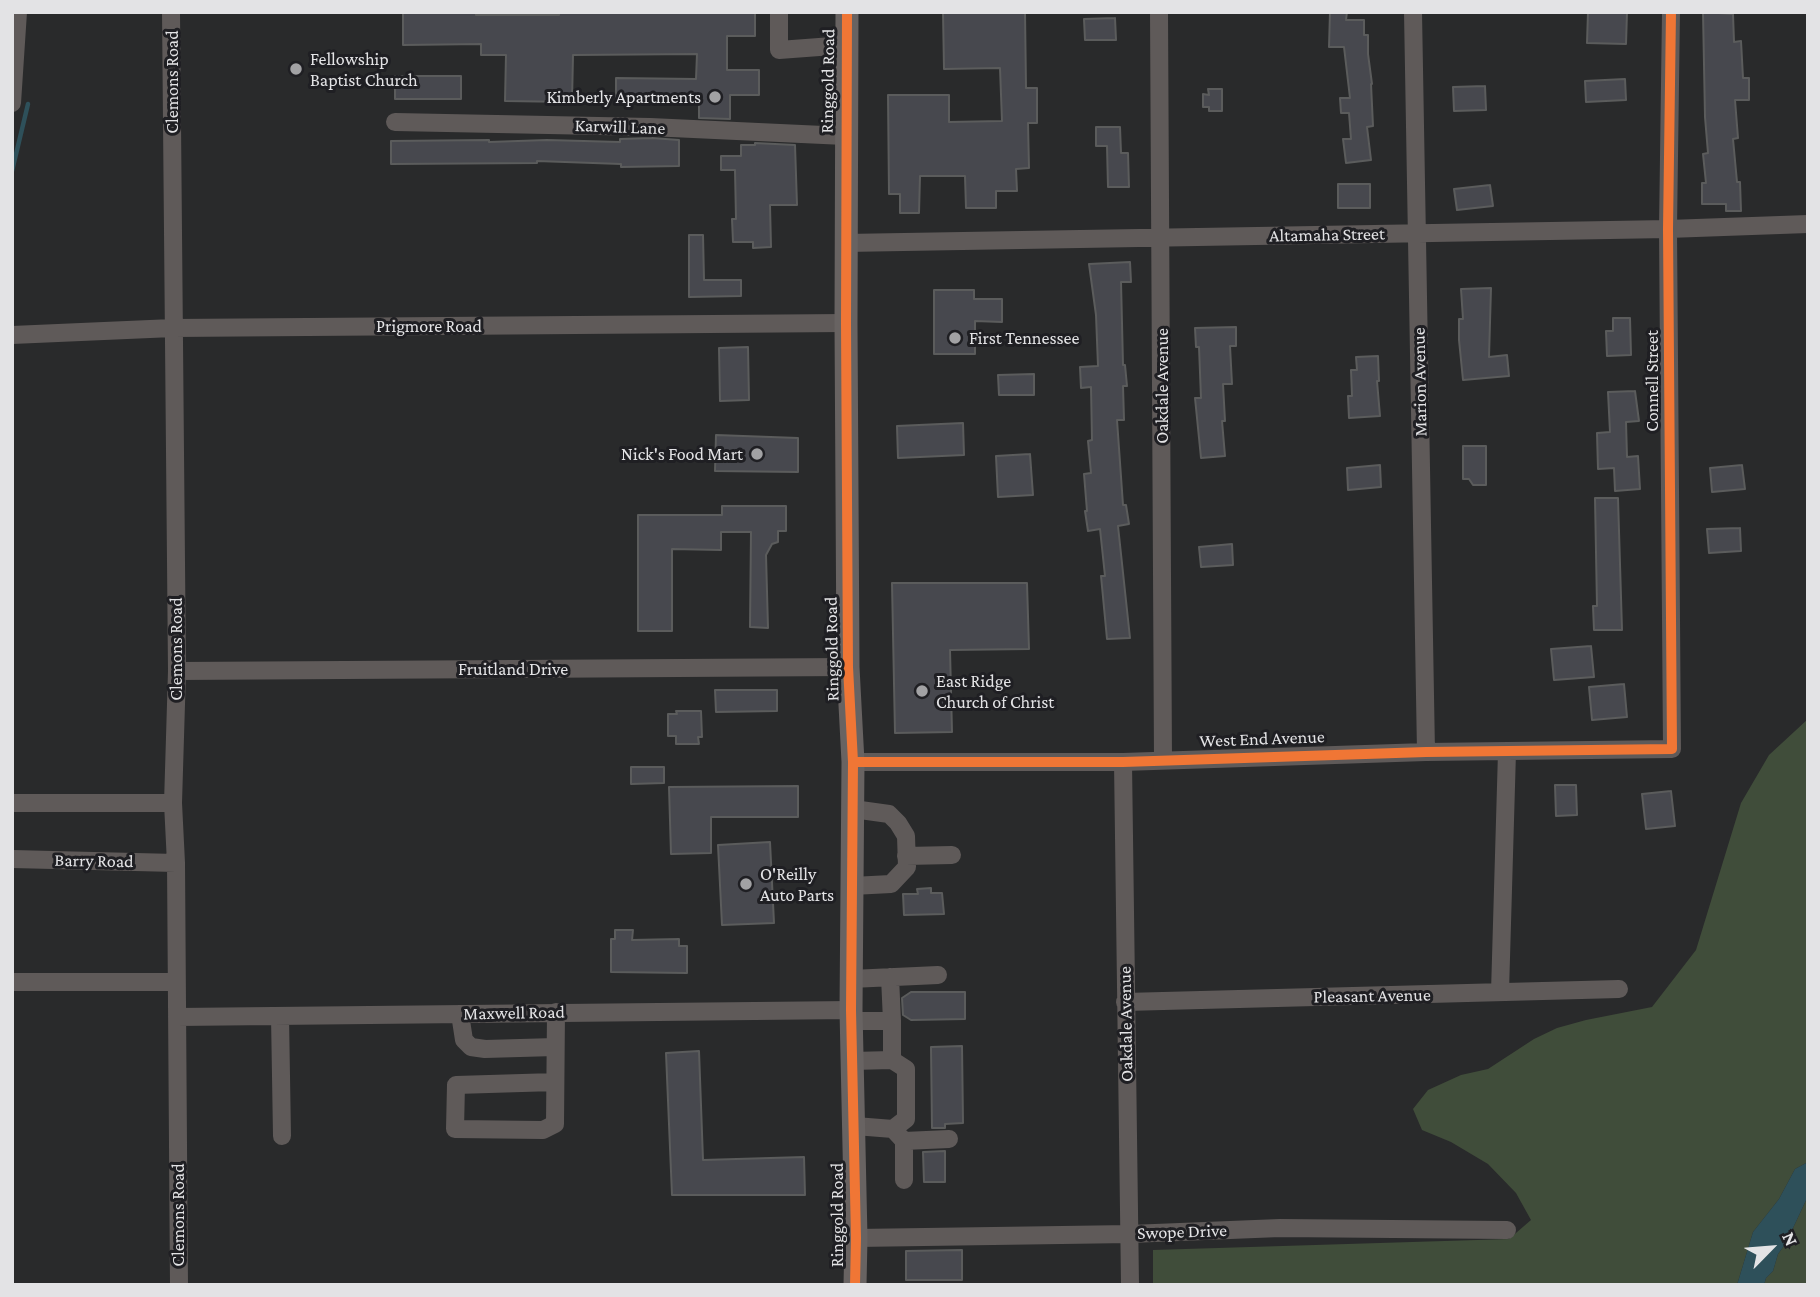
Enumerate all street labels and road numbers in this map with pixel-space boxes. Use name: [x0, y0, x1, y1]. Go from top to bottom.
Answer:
street label: Ringgold Road: [816, 28, 840, 134]
street label: Clemons Road: [161, 30, 183, 134]
street label: Karwill Lane: [574, 115, 666, 139]
street label: Altamaha Street: [1269, 223, 1385, 247]
street label: Prigmore Road: [376, 315, 482, 337]
street label: Marion Avenue: [1408, 327, 1432, 437]
street label: Oakdale Avenue: [1151, 328, 1173, 444]
street label: Connell Street: [1641, 330, 1663, 432]
street label: Ringgold Road: [820, 596, 844, 702]
street label: Clemons Road: [165, 597, 187, 701]
street label: Fruitland Drive: [458, 658, 568, 680]
street label: West End Avenue: [1199, 726, 1325, 752]
street label: Barry Road: [54, 850, 134, 872]
street label: Oakdale Avenue: [1114, 966, 1138, 1082]
street label: Pleasant Avenue: [1313, 984, 1431, 1008]
street label: Maxwell Road: [463, 1001, 565, 1025]
street label: Clemons Road: [167, 1163, 189, 1267]
street label: Ringgold Road: [826, 1163, 848, 1267]
street label: Swope Drive: [1137, 1220, 1227, 1244]

